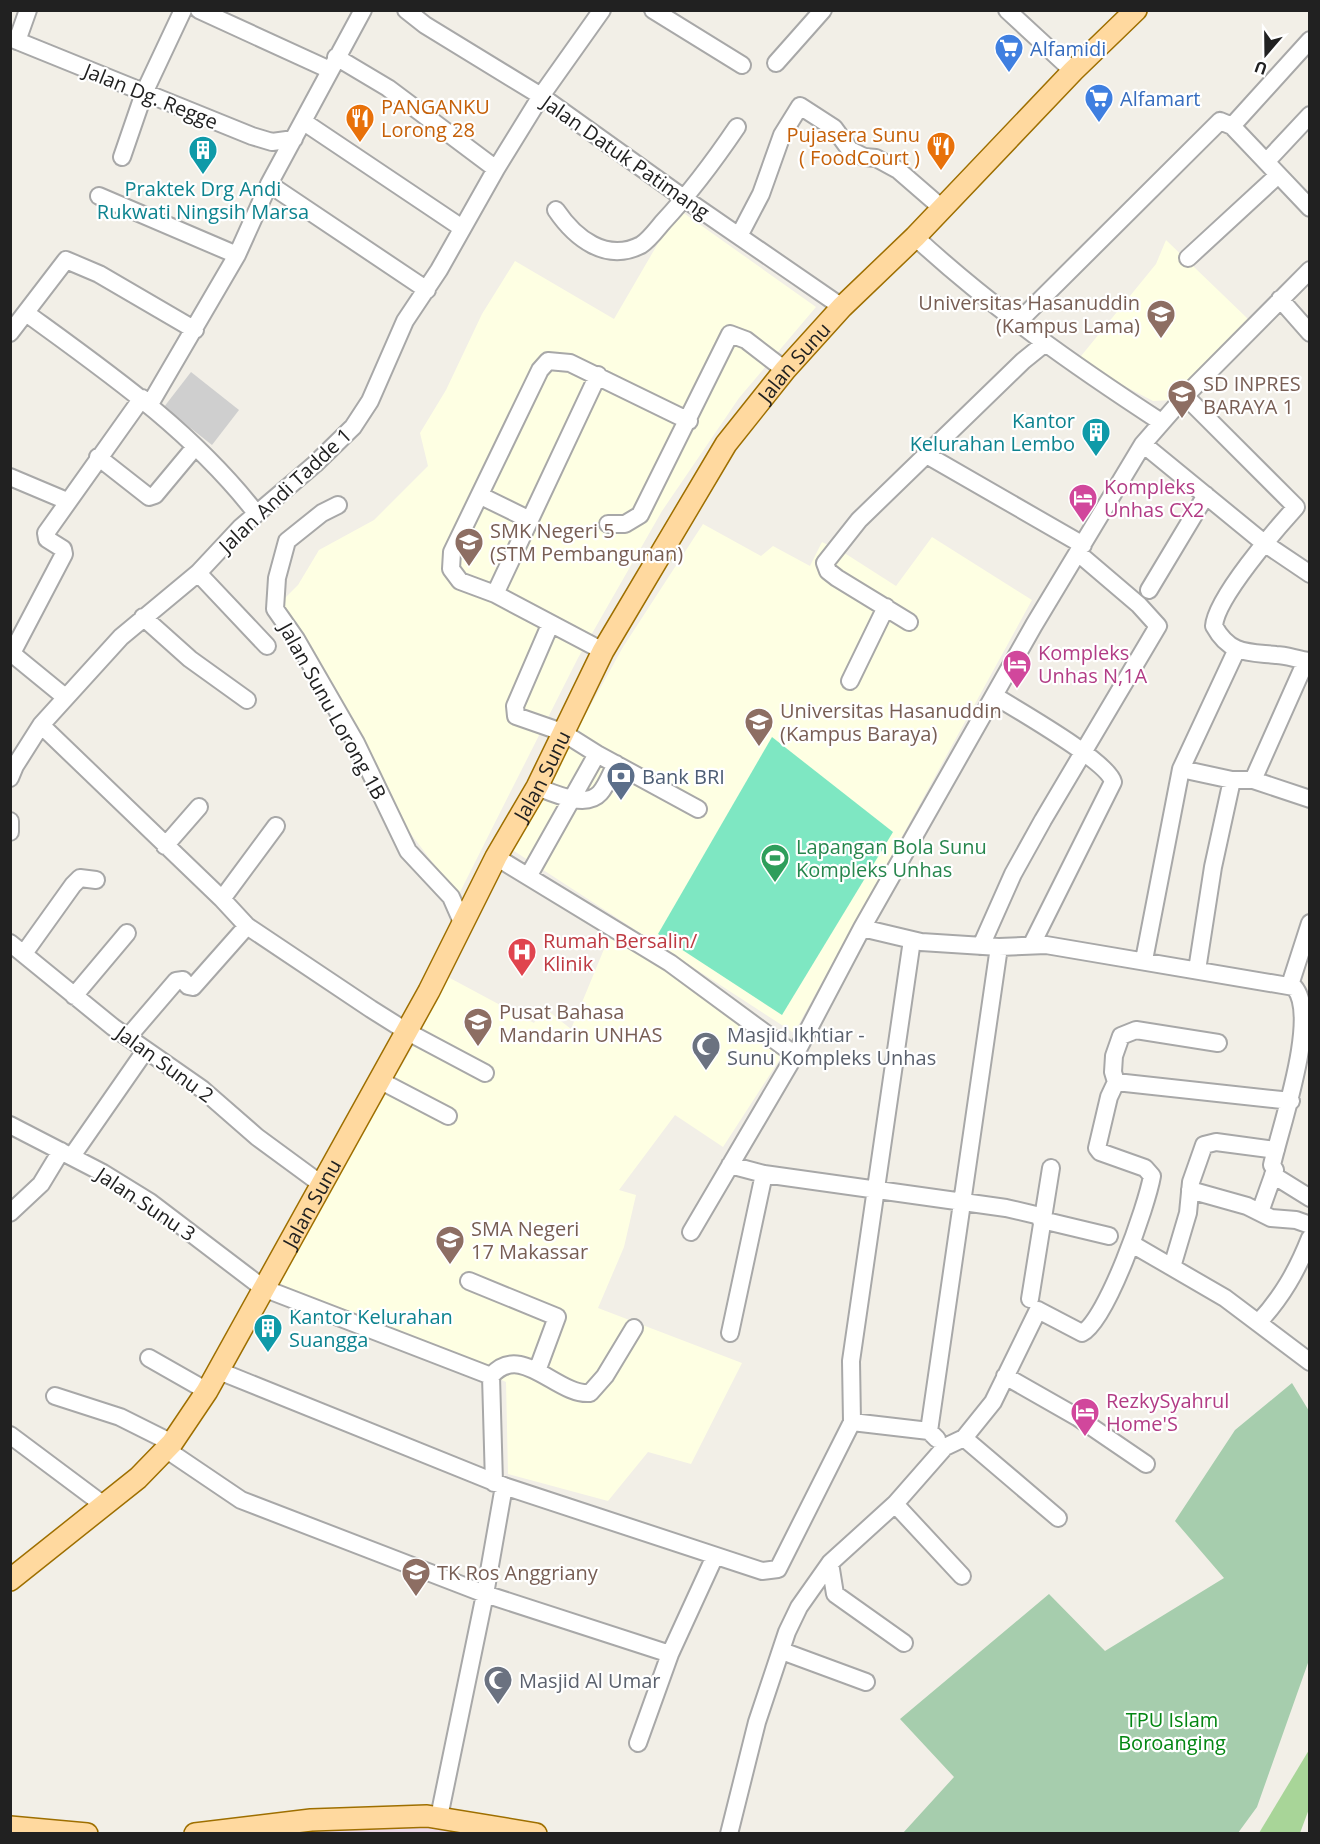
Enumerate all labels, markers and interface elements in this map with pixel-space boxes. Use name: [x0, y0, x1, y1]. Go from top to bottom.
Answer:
north arrow: [1236, 24, 1296, 84]
supermarket icon: Alfamidi: [993, 32, 1025, 74]
place label: Alfamidi: [1030, 35, 1106, 62]
street label: Jalan Dg. Regge: [78, 56, 222, 135]
text: U: [1251, 56, 1270, 81]
supermarket icon: Alfamart: [1083, 82, 1115, 124]
place label: Alfamart: [1120, 85, 1200, 112]
street label: Jalan Datuk Patimang: [535, 88, 715, 225]
place label: PANGANKU Lorong 28: [381, 93, 490, 143]
restaurant icon: PANGANKU Lorong 28: [344, 102, 376, 144]
place label: Pujasera Sunu ( FoodCourt ): [787, 121, 920, 171]
restaurant icon: Pujasera Sunu ( FoodCourt ): [925, 130, 957, 172]
building icon: Praktek Drg Andi Rukwati Ningsih Marsa: [187, 134, 219, 176]
place label: Praktek Drg Andi Rukwati Ningsih Marsa: [97, 175, 309, 225]
place label: Universitas Hasanuddin (Kampus Lama): [918, 289, 1140, 339]
school or university icon: Universitas Hasanuddin (Kampus Lama): [1145, 298, 1177, 340]
street label: Jalan Sunu: [750, 316, 836, 409]
place label: SD INPRES BARAYA 1: [1203, 370, 1301, 420]
school or university icon: SD INPRES BARAYA 1: [1166, 378, 1198, 420]
place label: Kantor Kelurahan Lembo: [910, 407, 1075, 457]
building icon: Kantor Kelurahan Lembo: [1080, 416, 1112, 458]
street label: Jalan Andi Tadde 1: [211, 421, 357, 560]
place label: Kompleks Unhas CX2: [1104, 473, 1205, 523]
hotel icon: Kompleks Unhas CX2: [1067, 482, 1099, 524]
place label: SMK Negeri 5 (STM Pembangunan): [490, 517, 683, 567]
school or university icon: SMK Negeri 5 (STM Pembangunan): [453, 526, 485, 568]
street label: Jalan Sunu Lorong 1B: [272, 616, 393, 804]
place label: Kompleks Unhas N,1A: [1038, 639, 1148, 689]
hotel icon: Kompleks Unhas N,1A: [1001, 648, 1033, 690]
place label: Universitas Hasanuddin (Kampus Baraya): [780, 697, 1002, 747]
school or university icon: Universitas Hasanuddin (Kampus Baraya): [743, 706, 775, 748]
street label: Jalan Sunu: [506, 726, 576, 827]
bank icon: Bank BRI: [605, 760, 637, 802]
place label: Bank BRI: [642, 763, 725, 790]
place label: Lapangan Bola Sunu Kompleks Unhas: [796, 833, 987, 883]
sports icon: Lapangan Bola Sunu Kompleks Unhas: [759, 842, 791, 884]
place label: Rumah Bersalin/ Klinik: [543, 927, 698, 977]
hospital icon: Rumah Bersalin/ Klinik: [506, 936, 538, 978]
place label: Pusat Bahasa Mandarin UNHAS: [499, 998, 662, 1048]
school or university icon: Pusat Bahasa Mandarin UNHAS: [462, 1006, 494, 1048]
street label: Jalan Sunu 2: [109, 1018, 219, 1109]
place label: Masjid Ikhtiar - Sunu Kompleks Unhas: [727, 1021, 936, 1071]
mosque icon: Masjid Ikhtiar - Sunu Kompleks Unhas: [690, 1030, 722, 1072]
street label: Jalan Sunu: [275, 1154, 347, 1254]
street label: Jalan Sunu 3: [89, 1160, 201, 1247]
place label: SMA Negeri 17 Makassar: [471, 1215, 588, 1265]
school or university icon: SMA Negeri 17 Makassar: [434, 1224, 466, 1266]
place label: Kantor Kelurahan Suangga: [289, 1303, 453, 1353]
building icon: Kantor Kelurahan Suangga: [252, 1312, 284, 1354]
place label: RezkySyahrul Home'S: [1106, 1387, 1229, 1437]
hotel icon: RezkySyahrul Home'S: [1069, 1396, 1101, 1438]
school or university icon: TK Ros Anggriany: [400, 1556, 432, 1598]
place label: TK Ros Anggriany: [437, 1559, 599, 1586]
mosque icon: Masjid Al Umar: [482, 1664, 514, 1706]
place label: Masjid Al Umar: [519, 1667, 660, 1694]
park label: TPU Islam Boroanging: [1118, 1706, 1226, 1756]

